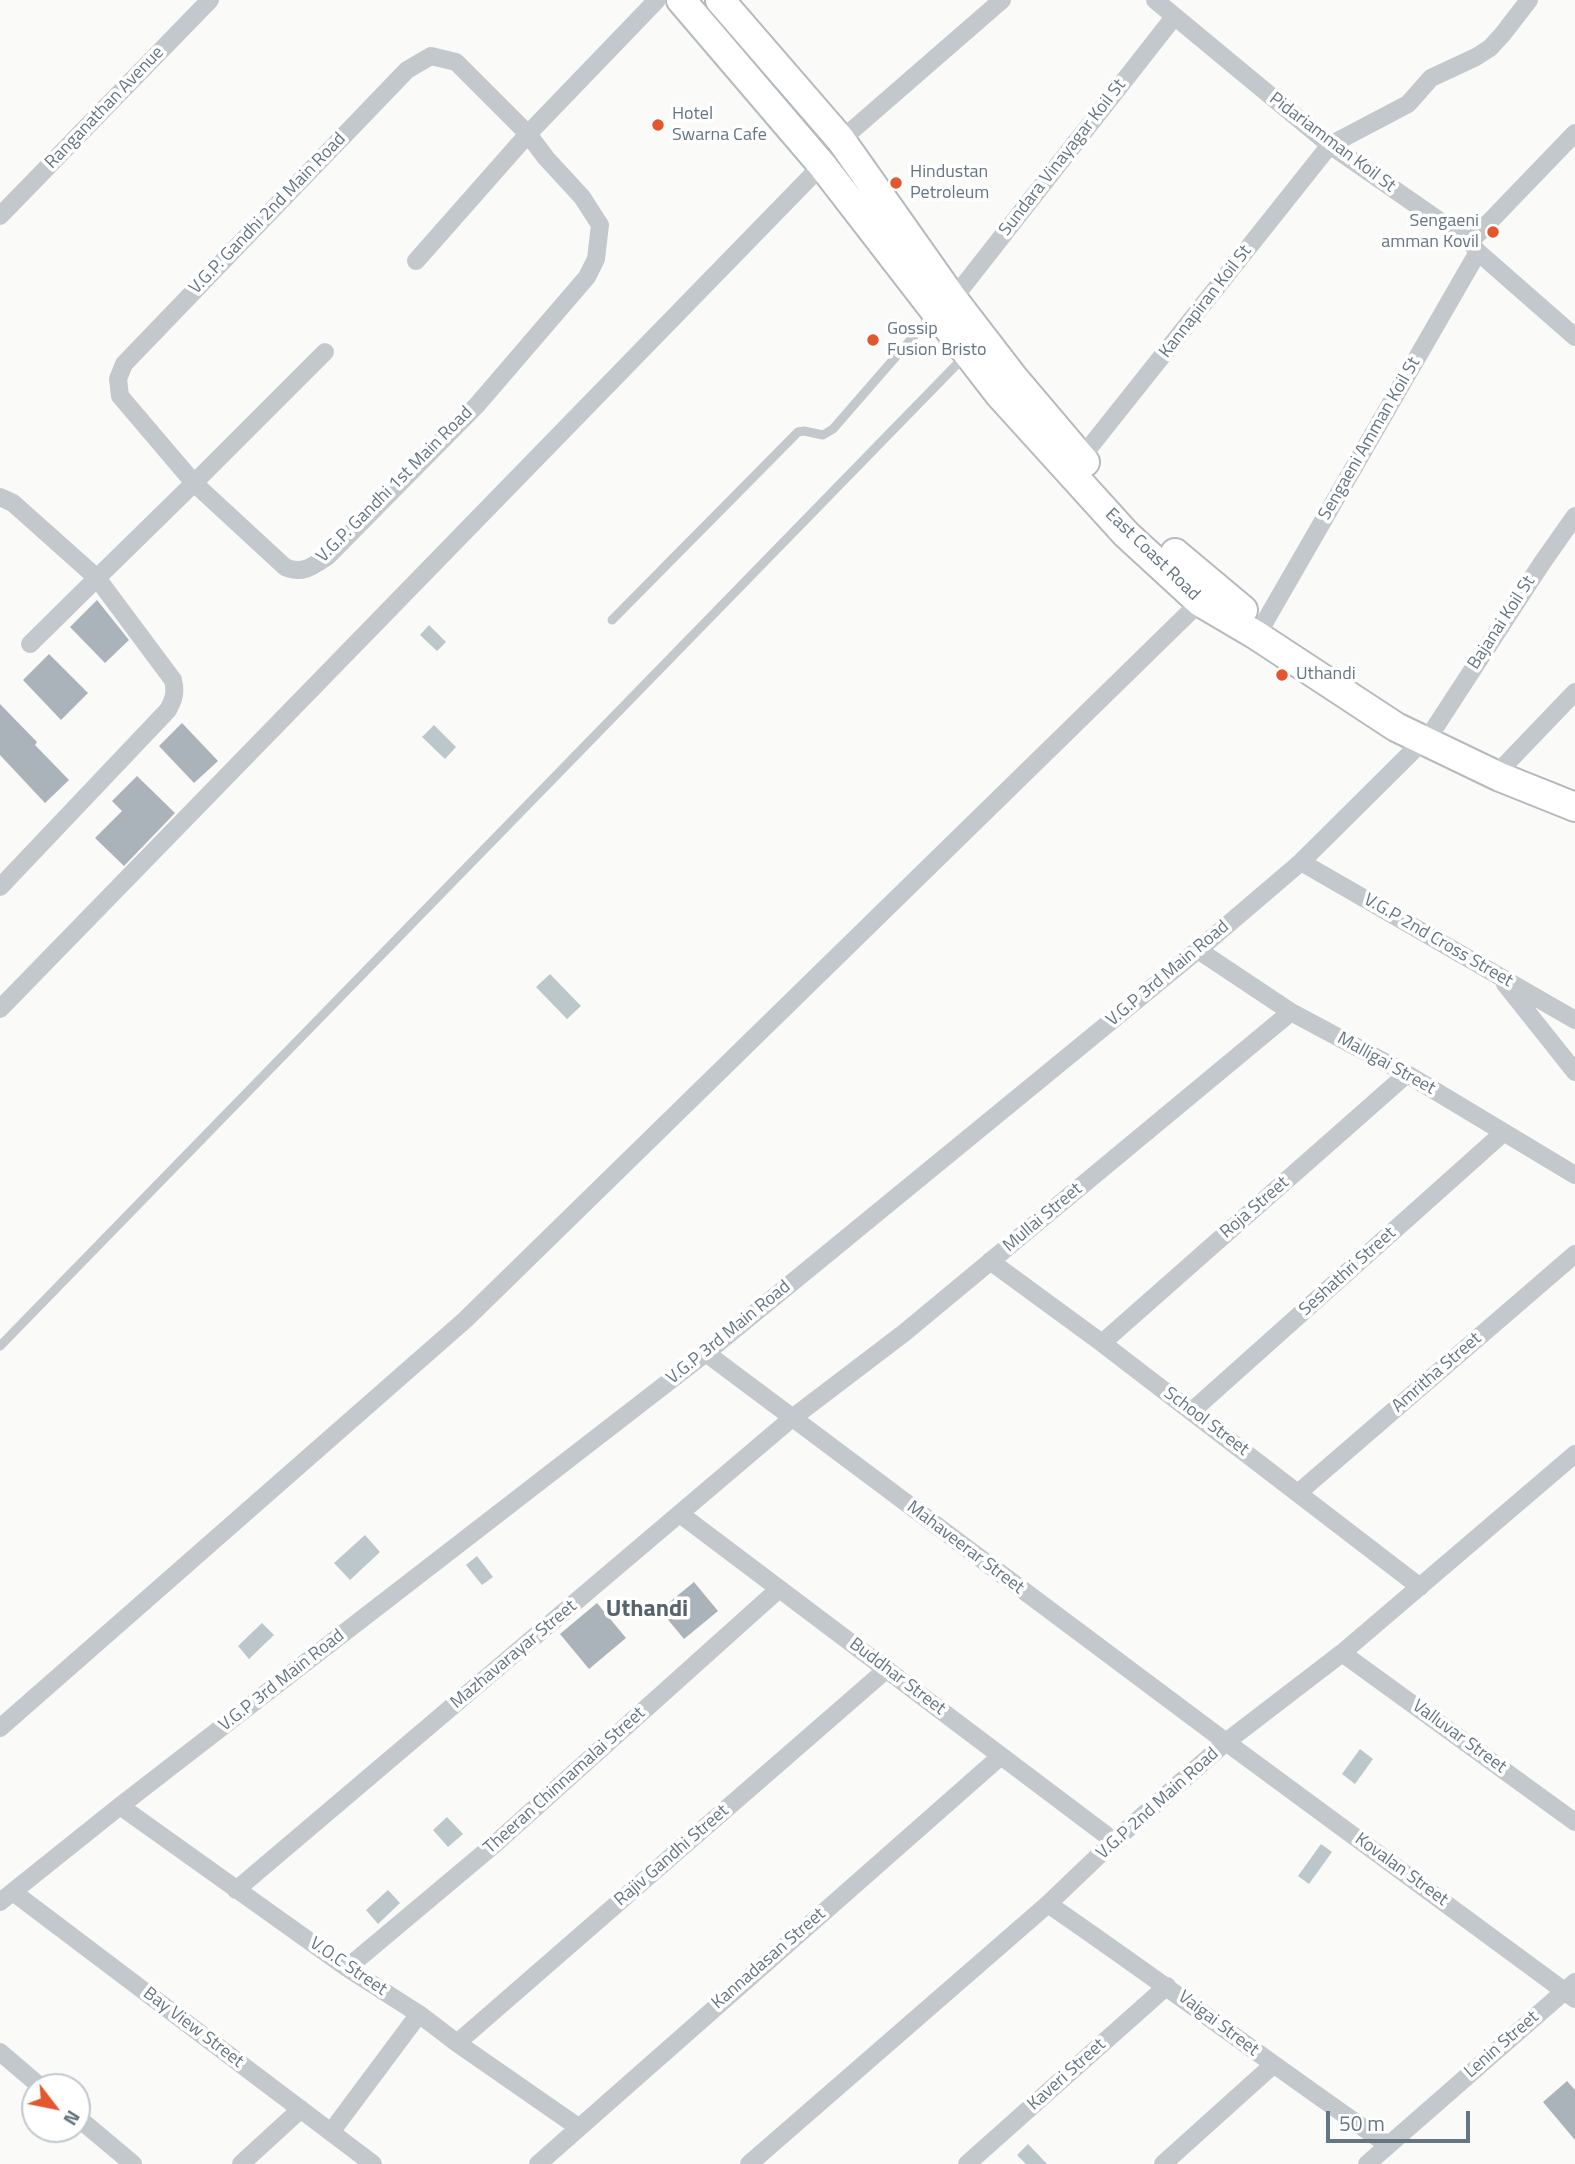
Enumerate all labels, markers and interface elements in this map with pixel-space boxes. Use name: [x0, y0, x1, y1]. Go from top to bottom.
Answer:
street label: Ranganathan Avenue: [41, 42, 169, 174]
street label: Sundara Vinayagar Koil St: [995, 75, 1131, 241]
street label: Pidariamman Koil St: [1265, 88, 1399, 198]
place label: Hotel Swarna Cafe: [672, 104, 767, 146]
marker: Hotel Swarna Cafe: [650, 117, 666, 133]
street label: V.G.P. Gandhi 2nd Main Road: [185, 129, 351, 299]
place label: Hindustan Petroleum: [910, 162, 989, 204]
marker: Hindustan Petroleum: [888, 175, 904, 191]
place label: Sengaeni amman Kovil: [1381, 211, 1479, 254]
marker: Sengaeni amman Kovil: [1485, 224, 1501, 240]
street label: Kannapiran Koil St: [1155, 241, 1257, 363]
place label: Gossip Fusion Bristo: [887, 319, 987, 362]
marker: Gossip Fusion Bristo: [865, 332, 881, 348]
street label: Sengaeni Amman Koil St: [1315, 354, 1425, 524]
street label: V.G.P. Gandhi 1st Main Road: [313, 403, 477, 567]
street label: East Coast Road: [1100, 504, 1204, 606]
street label: Bajanai Koil St: [1464, 572, 1540, 674]
place label: Uthandi: [1296, 664, 1356, 686]
marker: Uthandi: [1274, 667, 1290, 683]
street label: V.G.P 2nd Cross Street: [1360, 890, 1516, 992]
street label: V.G.P 3rd Main Road: [1102, 917, 1234, 1031]
street label: Malligai Street: [1333, 1028, 1439, 1100]
street label: Roja Street: [1216, 1172, 1294, 1244]
street label: Mullai Street: [999, 1179, 1087, 1257]
street label: Seshathri Street: [1295, 1223, 1401, 1321]
street label: V.G.P 3rd Main Road: [663, 1276, 795, 1390]
street label: Amritha Street: [1388, 1328, 1486, 1418]
street label: School Street: [1159, 1383, 1253, 1461]
street label: Mahaveerar Street: [902, 1497, 1028, 1599]
street label: Mazhavarayar Street: [447, 1596, 581, 1714]
district label: Uthandi: [606, 1596, 688, 1624]
street label: V.G.P 3rd Main Road: [215, 1625, 349, 1737]
street label: Buddhar Street: [845, 1634, 949, 1720]
street label: Valluvar Street: [1408, 1696, 1510, 1778]
street label: Theeran Chinnamalai Street: [480, 1703, 650, 1859]
street label: V.G.P 2nd Main Road: [1093, 1744, 1223, 1864]
street label: Rajiv Gandhi Street: [611, 1801, 733, 1911]
street label: Kovalan Street: [1350, 1829, 1452, 1911]
street label: Kannadasan Street: [708, 1904, 830, 2014]
street label: V.O.C Street: [305, 1933, 391, 2001]
street label: Bay View Street: [139, 1983, 247, 2073]
street label: Vaigai Street: [1173, 1987, 1263, 2061]
street label: Lenin Street: [1460, 2007, 1544, 2083]
street label: Kaveri Street: [1024, 2034, 1110, 2116]
north arrow: [21, 2073, 91, 2143]
scale bar: [1330, 2098, 1474, 2142]
text: N: [57, 2105, 88, 2132]
text: 50 m: [1339, 2107, 1385, 2139]

